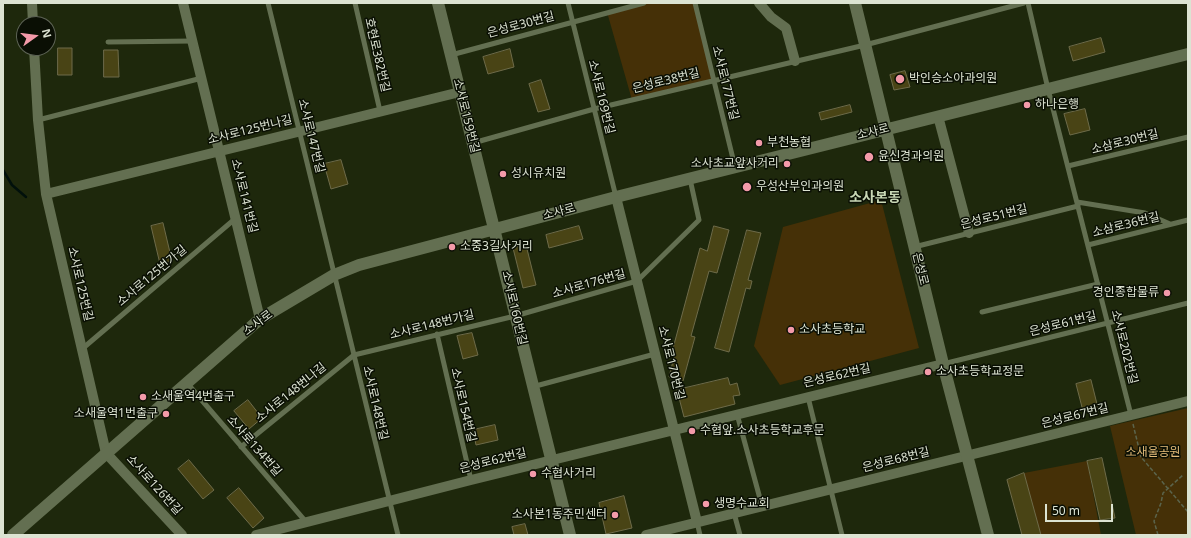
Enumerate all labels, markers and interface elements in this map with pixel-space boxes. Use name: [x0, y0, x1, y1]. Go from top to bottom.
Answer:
street label: 은성로30번길: [486, 9, 556, 41]
north arrow: [16, 16, 56, 56]
street label: 호현로382번길: [361, 16, 393, 94]
text: N: [39, 27, 56, 39]
street label: 소사로177번길: [709, 44, 741, 122]
street label: 소사로169번길: [585, 58, 617, 136]
street label: 은성로38번길: [631, 66, 701, 96]
place label: 박인승소아과의원: [909, 72, 997, 86]
marker: 박인승소아과의원: [894, 73, 906, 85]
street label: 소사로159번길: [450, 77, 482, 155]
street label: 소사로147번길: [295, 97, 327, 175]
place label: 하나은행: [1035, 98, 1079, 112]
marker: 하나은행: [1022, 100, 1032, 110]
street label: 소사로125번나길: [206, 113, 294, 147]
street label: 소사로: [855, 121, 891, 143]
street label: 소삼로30번길: [1090, 127, 1160, 157]
place label: 부천농협: [767, 136, 811, 150]
marker: 부천농협: [754, 138, 764, 148]
place label: 윤신경과의원: [878, 150, 944, 164]
marker: 윤신경과의원: [863, 151, 875, 163]
street label: 소사로141번길: [228, 157, 260, 235]
place label: 소사초교앞사거리: [691, 157, 779, 171]
marker: 소사초교앞사거리: [782, 159, 792, 169]
place label: 성시유치원: [511, 167, 566, 181]
marker: 성시유치원: [498, 169, 508, 179]
place label: 우성산부인과의원: [756, 180, 844, 194]
marker: 우성산부인과의원: [741, 181, 753, 193]
district label: 소사본동: [849, 190, 901, 206]
street label: 소사로: [541, 201, 577, 223]
street label: 은성로51번길: [959, 202, 1029, 232]
street label: 소삼로36번길: [1091, 210, 1161, 240]
place label: 소중3길사거리: [460, 240, 533, 254]
marker: 소중3길사거리: [447, 242, 457, 252]
street label: 소사로125번가길: [114, 243, 190, 309]
street label: 소사로125번길: [64, 245, 96, 323]
street label: 은성로: [909, 251, 931, 287]
street label: 소사로176번길: [551, 267, 627, 301]
street label: 소사로160번길: [498, 269, 530, 347]
place label: 경인종합물류: [1093, 286, 1159, 300]
marker: 경인종합물류: [1162, 288, 1172, 298]
street label: 소사로: [240, 307, 276, 339]
street label: 소사로148번가길: [388, 308, 476, 342]
street label: 소사로202번길: [1108, 308, 1140, 386]
street label: 은성로61번길: [1028, 309, 1098, 339]
place label: 소사초등학교: [799, 323, 865, 337]
street label: 소사로170번길: [655, 324, 687, 402]
marker: 소사초등학교: [786, 325, 796, 335]
street label: 소사로148번나길: [253, 360, 329, 426]
street label: 은성로62번길: [802, 361, 872, 391]
street label: 소사로148번길: [359, 364, 391, 442]
place label: 소사초등학교정문: [936, 365, 1024, 379]
street label: 소사로154번길: [447, 366, 479, 444]
marker: 소사초등학교정문: [923, 367, 933, 377]
place label: 소새울역4번출구: [151, 390, 235, 404]
marker: 소새울역4번출구: [138, 392, 148, 402]
street label: 은성로67번길: [1040, 401, 1110, 431]
place label: 소새울역1번출구: [74, 407, 158, 421]
marker: 소새울역1번출구: [161, 409, 171, 419]
street label: 소사로134번길: [224, 413, 284, 479]
place label: 수협앞.소사초등학교후문: [700, 424, 825, 438]
marker: 수협앞.소사초등학교후문: [687, 426, 697, 436]
street label: 은성로68번길: [861, 445, 931, 475]
street label: 은성로62번길: [458, 446, 528, 476]
park label: 소새울공원: [1125, 446, 1181, 460]
street label: 소사로126번길: [123, 452, 185, 518]
place label: 수협사거리: [541, 467, 596, 481]
marker: 수협사거리: [528, 469, 538, 479]
scale bar: [1047, 496, 1115, 522]
place label: 생명수교회: [714, 497, 769, 511]
marker: 생명수교회: [701, 499, 711, 509]
text: 50 m: [1052, 502, 1080, 519]
place label: 소사본1동주민센터: [512, 508, 607, 522]
marker: 소사본1동주민센터: [610, 510, 620, 520]

